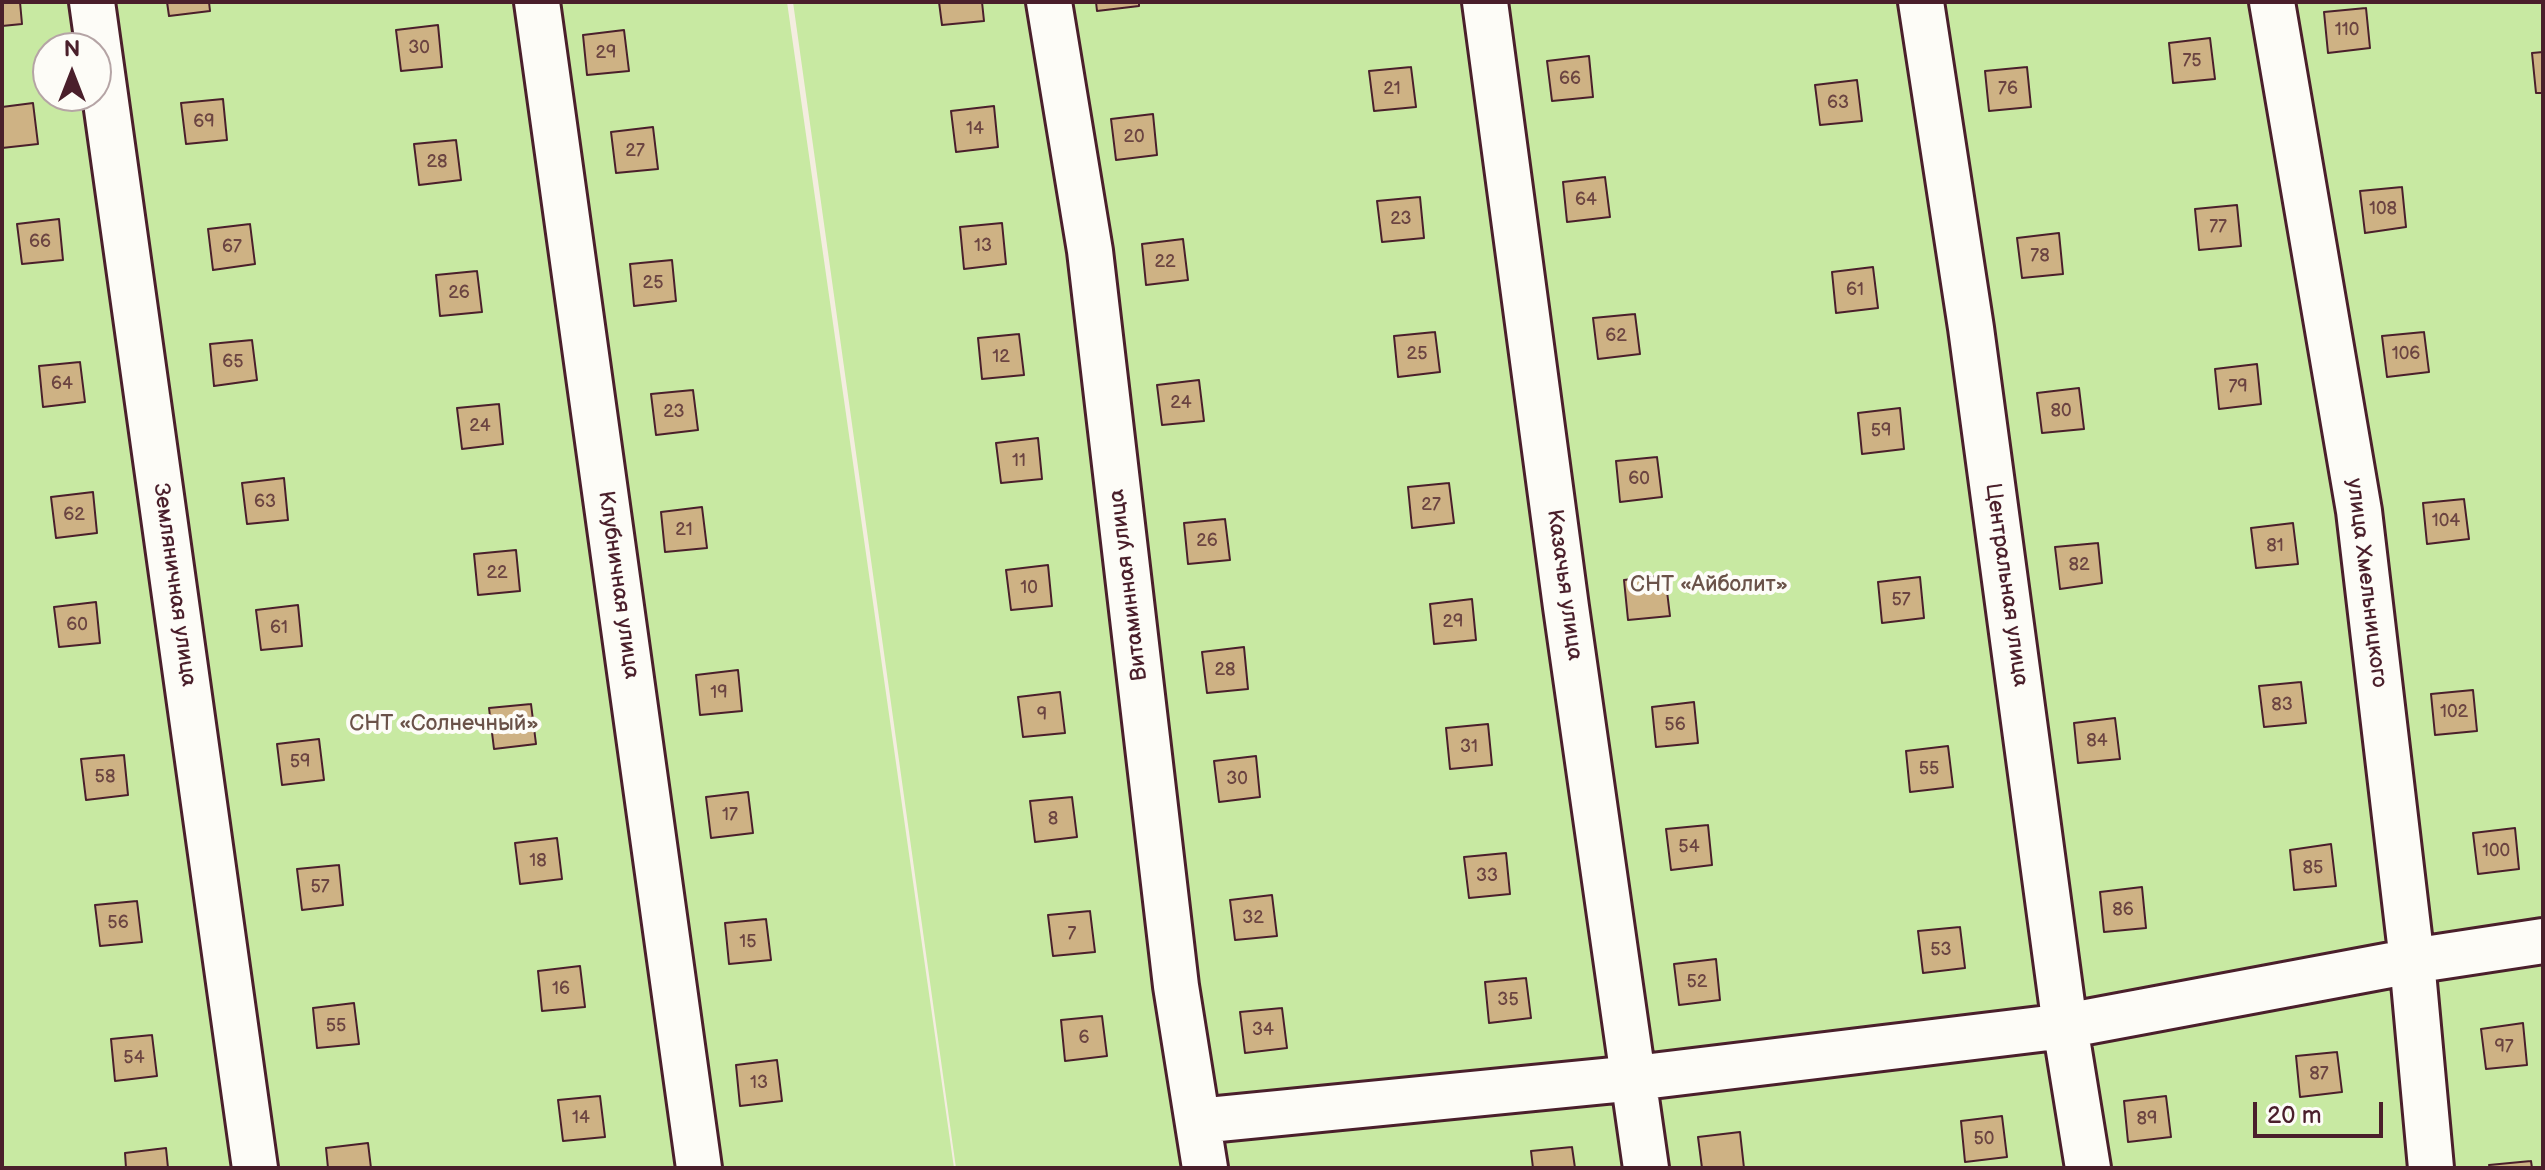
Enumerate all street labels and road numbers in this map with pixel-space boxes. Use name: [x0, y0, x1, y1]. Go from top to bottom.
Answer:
street label: улица Хмельницкого: [2340, 477, 2392, 689]
street label: Земляничная улица: [147, 482, 201, 688]
street label: Центральная улица: [1979, 482, 2033, 688]
street label: Витаминная улица: [1104, 488, 1154, 682]
street label: Клубничная улица: [592, 489, 644, 681]
street label: Казачья улица: [1540, 508, 1588, 662]

